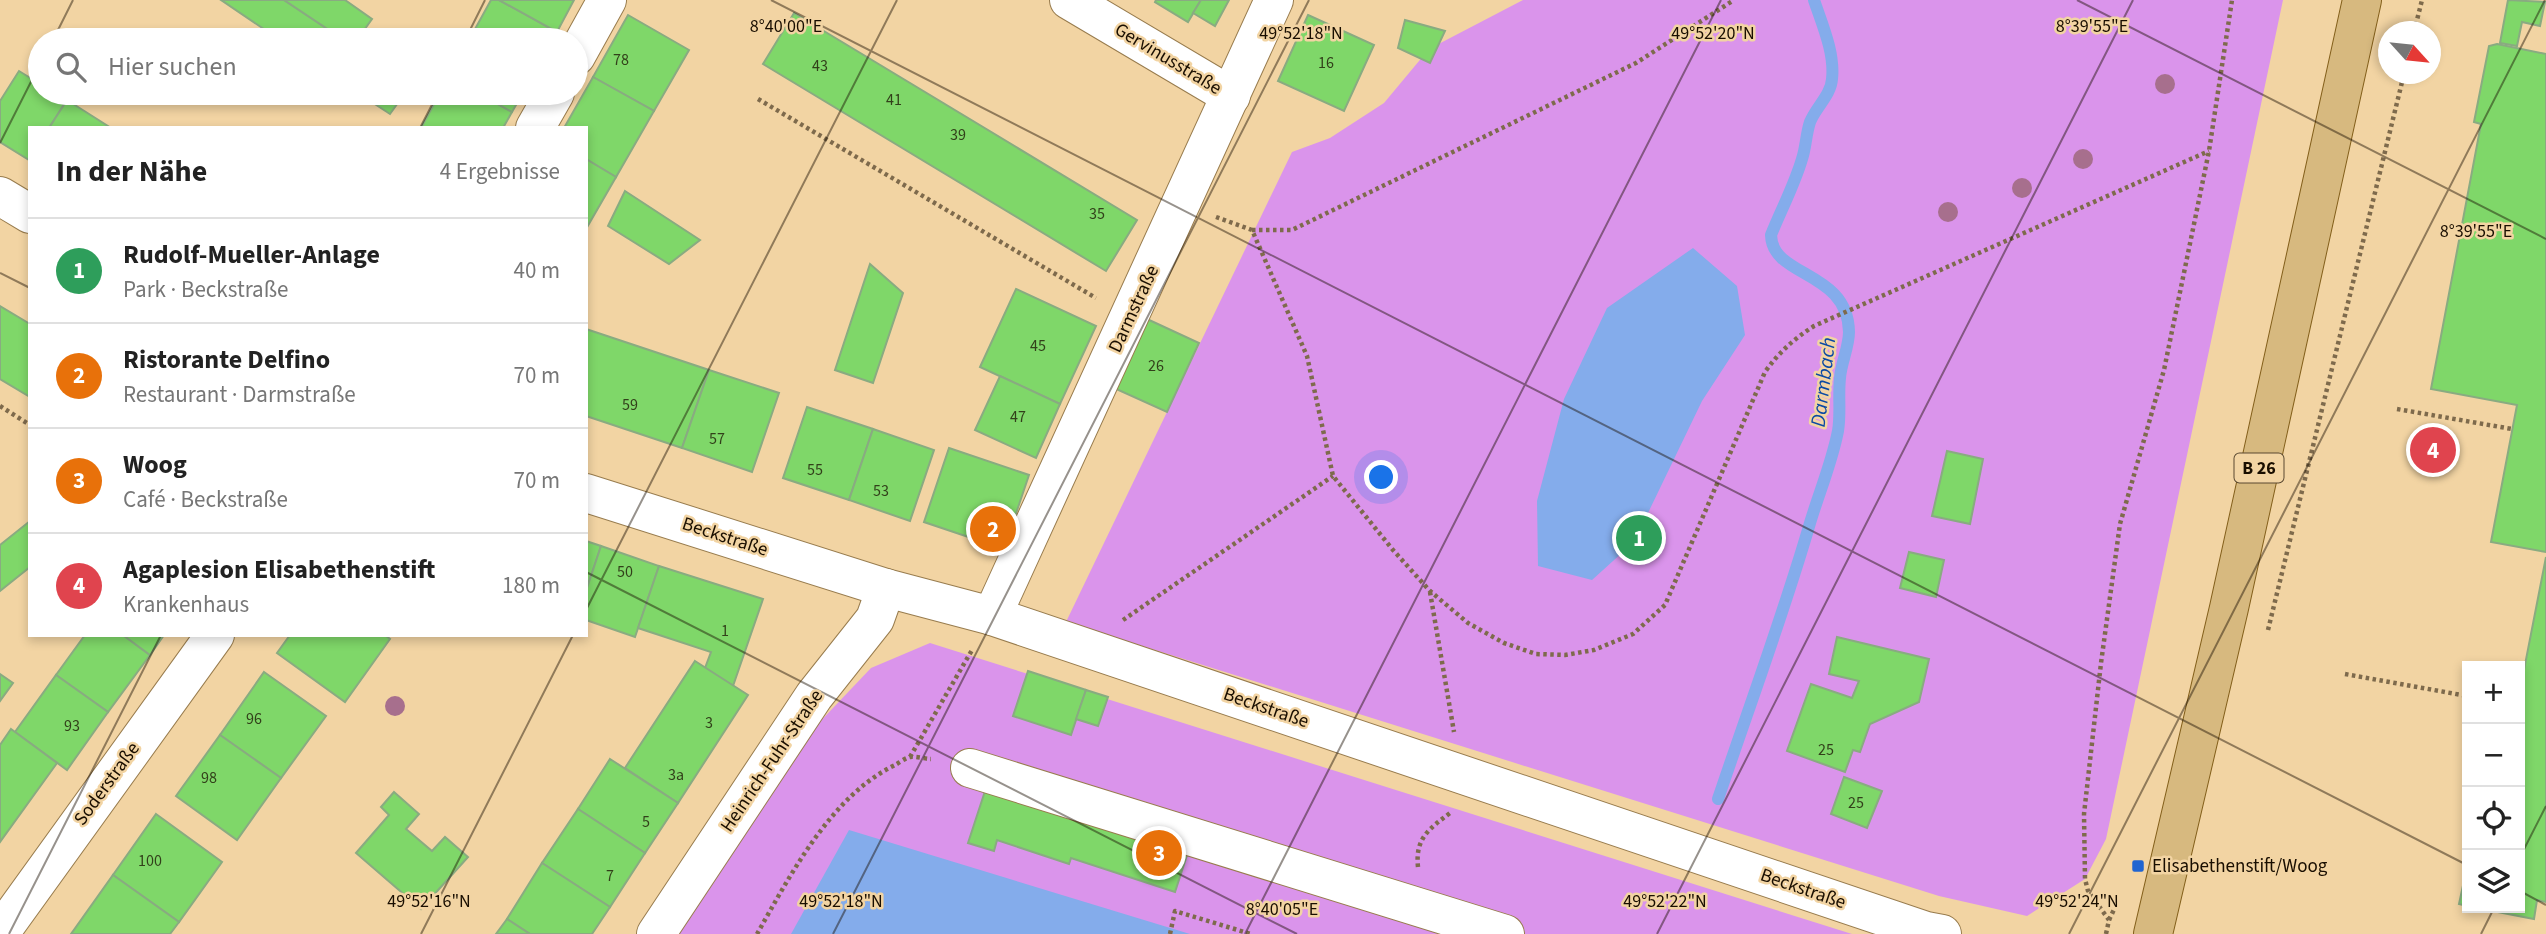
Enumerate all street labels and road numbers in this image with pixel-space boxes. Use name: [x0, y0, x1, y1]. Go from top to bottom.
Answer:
street label: Gervinusstraße: [1109, 16, 1227, 102]
street label: Darmstraße: [1102, 261, 1166, 357]
road number: B 26: [2234, 454, 2284, 482]
street label: Beckstraße: [679, 510, 771, 564]
street label: Beckstraße: [1220, 681, 1312, 735]
street label: Heinrich-Fuhr-Straße: [714, 684, 830, 838]
street label: Soderstraße: [68, 737, 146, 831]
street label: Beckstraße: [1757, 862, 1849, 916]

